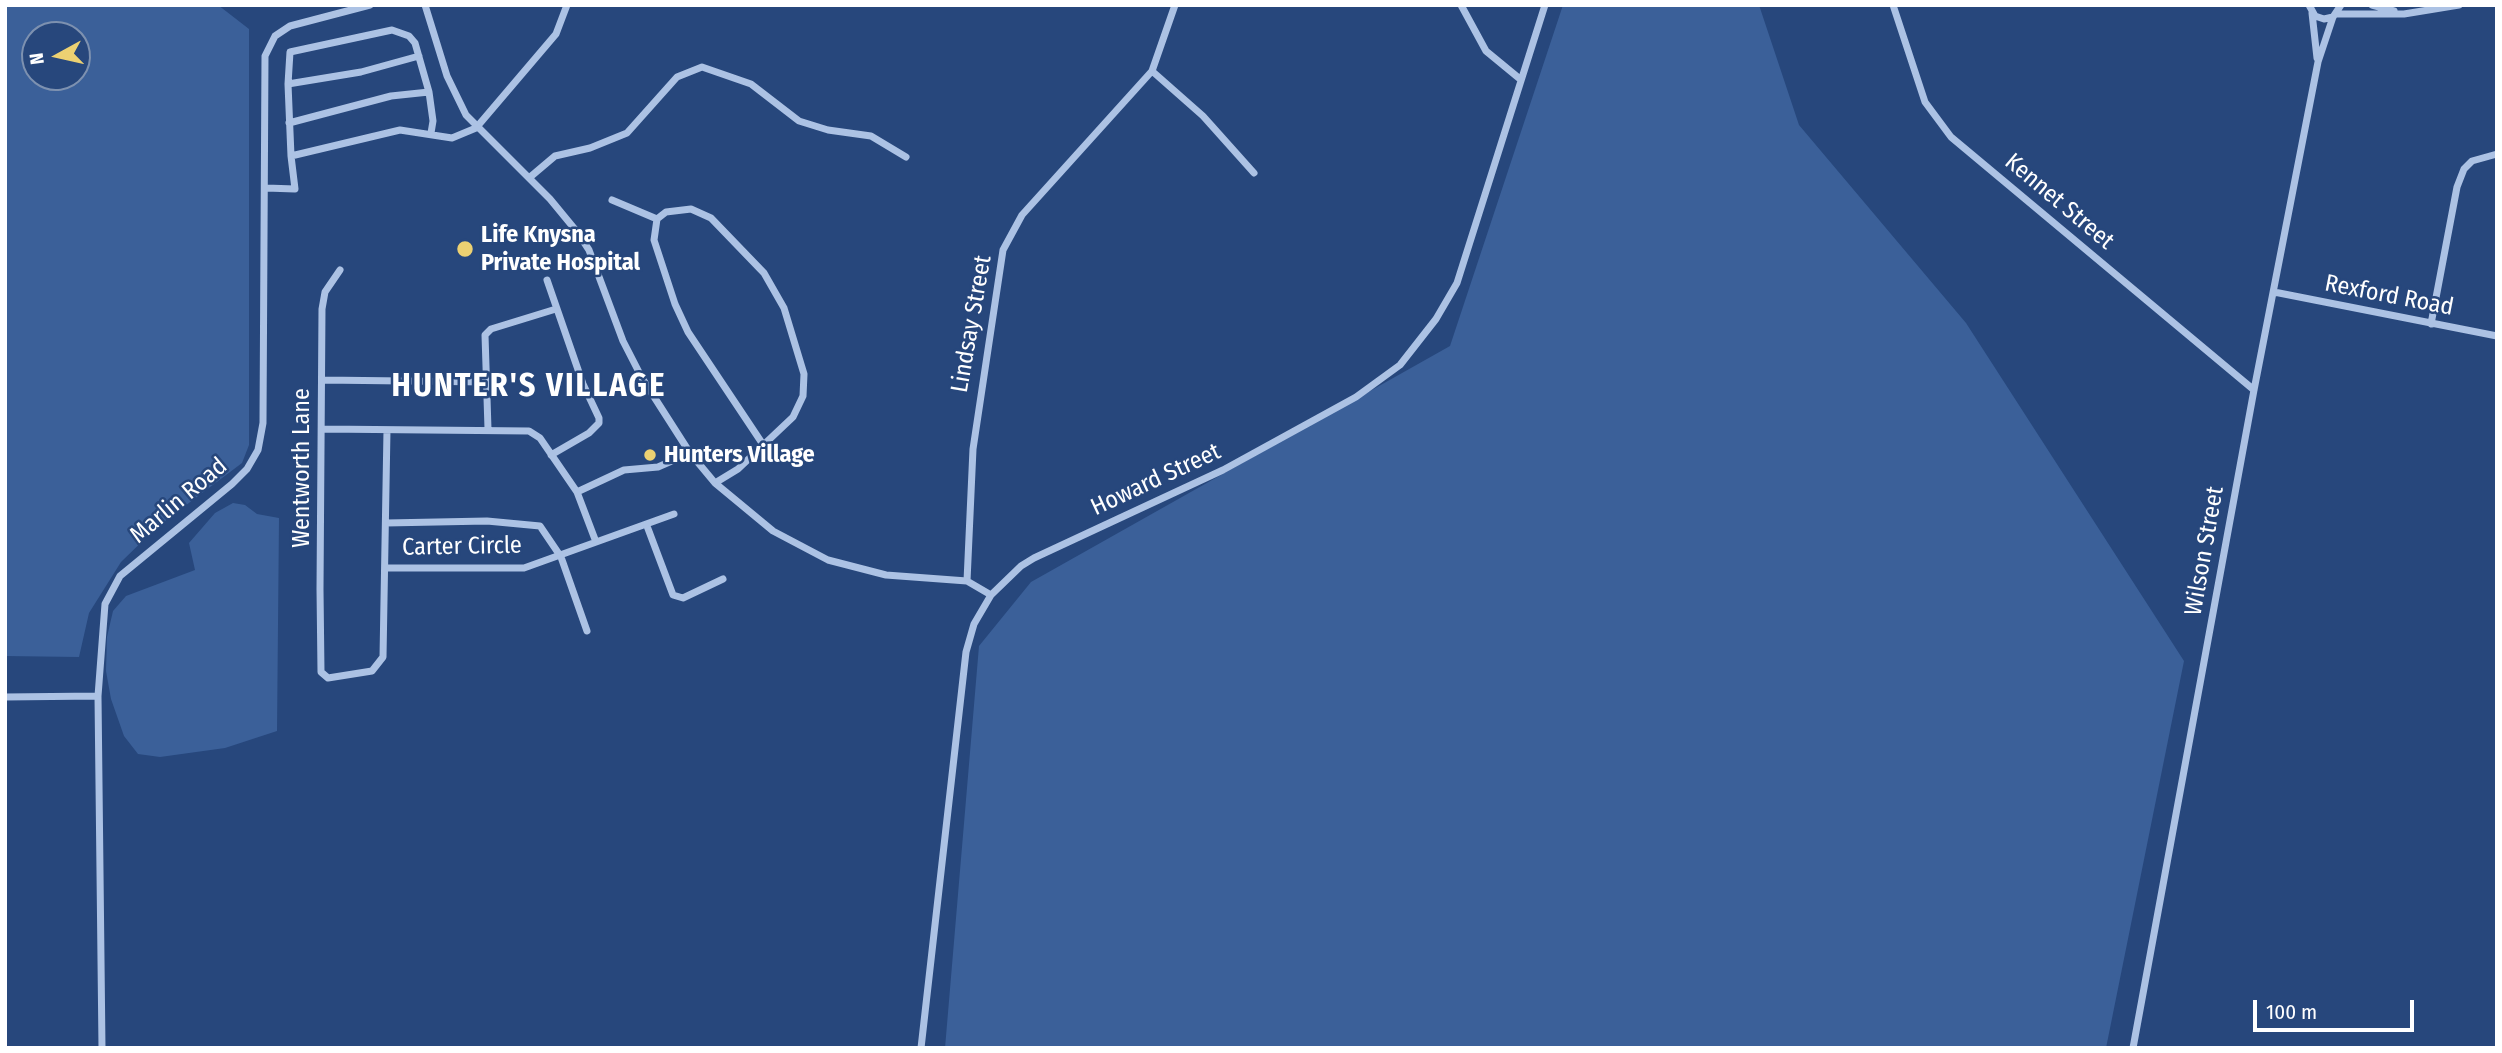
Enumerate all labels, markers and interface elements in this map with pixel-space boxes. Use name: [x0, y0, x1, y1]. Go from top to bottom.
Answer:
north arrow: [21, 21, 91, 91]
text: N: [25, 51, 49, 66]
street label: Kennet Street: [1998, 148, 2120, 256]
place label: Life Knysna Private Hospital: [481, 221, 640, 277]
marker: Life Knysna Private Hospital: [455, 239, 475, 259]
street label: Lindsay Street: [946, 253, 998, 395]
street label: Rexford Road: [2322, 269, 2456, 323]
district label: HUNTER'S VILLAGE: [394, 368, 664, 406]
street label: Wentworth Lane: [288, 388, 316, 548]
street label: Howard Street: [1087, 437, 1225, 523]
place label: Hunters Village: [664, 441, 815, 469]
marker: Hunters Village: [642, 447, 658, 463]
street label: Marlin Road: [125, 452, 233, 550]
street label: Wilson Street: [2179, 484, 2231, 618]
street label: Carter Circle: [402, 532, 522, 562]
scale bar: [2257, 986, 2418, 1030]
text: 100 m: [2266, 999, 2317, 1025]

